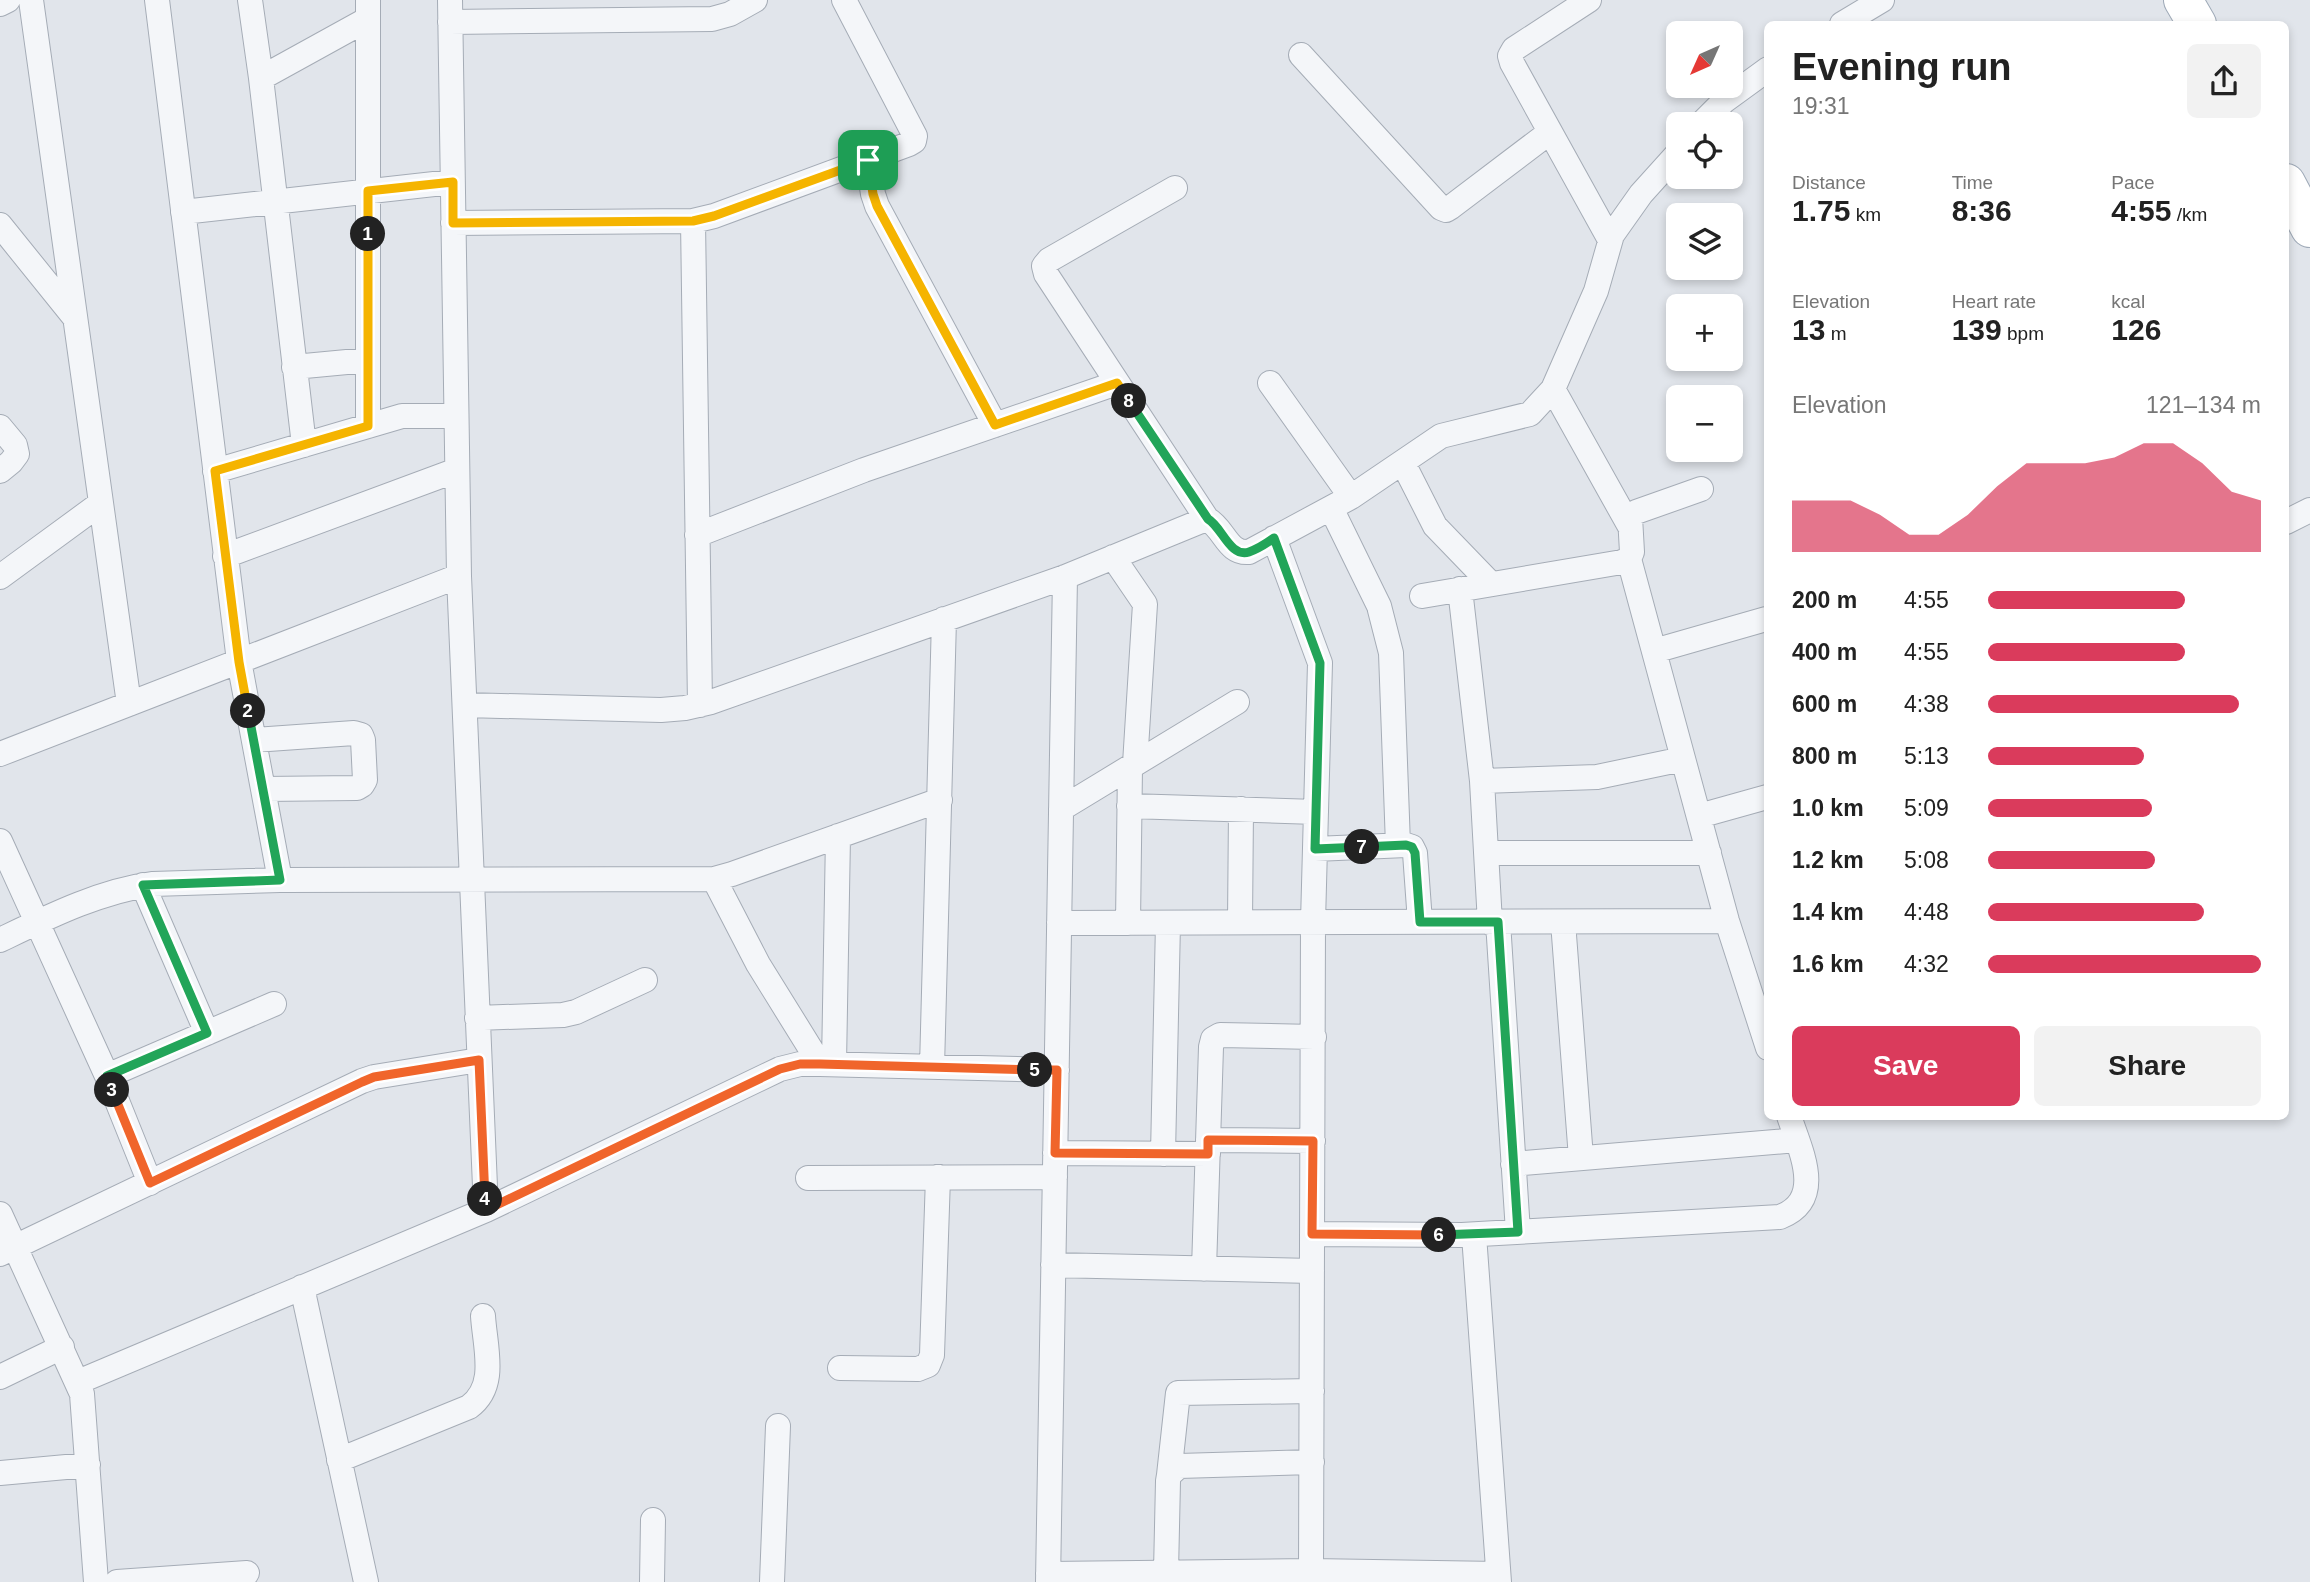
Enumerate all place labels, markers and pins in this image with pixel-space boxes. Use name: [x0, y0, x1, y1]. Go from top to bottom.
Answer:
pin: [838, 130, 898, 190]
pin: 1: [350, 216, 386, 252]
pin: 8: [1112, 384, 1146, 418]
pin: 2: [230, 694, 266, 728]
pin: 7: [1344, 830, 1380, 864]
pin: 5: [1018, 1052, 1052, 1088]
pin: 3: [94, 1072, 130, 1108]
pin: 4: [468, 1182, 503, 1216]
pin: 6: [1422, 1218, 1456, 1252]

